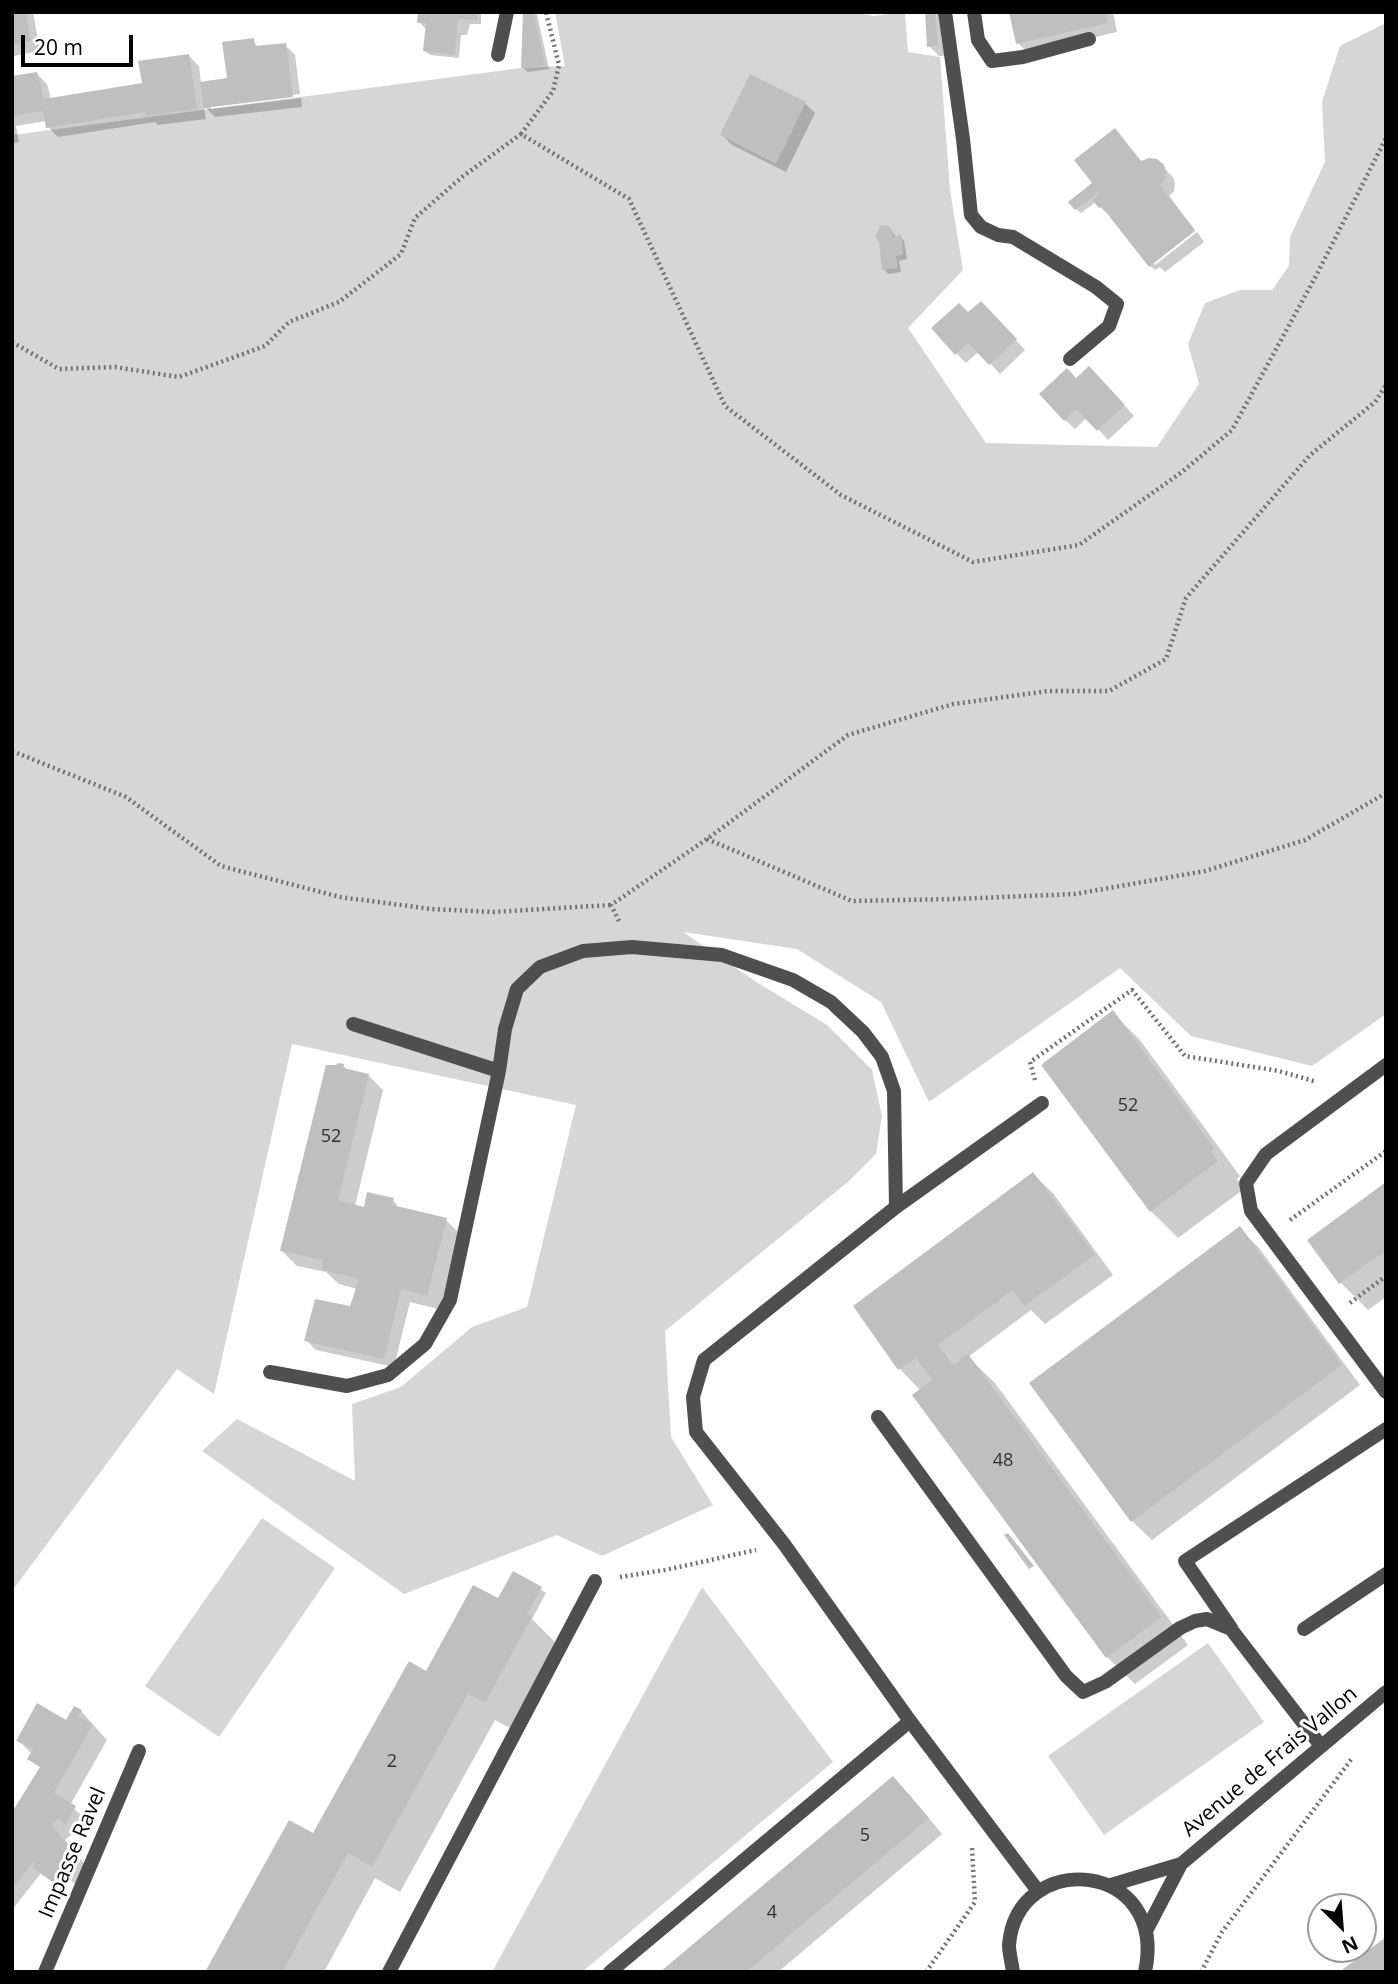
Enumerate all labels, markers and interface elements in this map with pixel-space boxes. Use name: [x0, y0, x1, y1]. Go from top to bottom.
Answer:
scale bar: [24, 21, 136, 65]
text: 20 m: [34, 33, 83, 61]
house number: 52: [1118, 1095, 1138, 1117]
house number: 52: [321, 1126, 341, 1148]
house number: 48: [993, 1450, 1013, 1472]
street label: Avenue de Frais Vallon: [1177, 1681, 1363, 1843]
house number: 2: [387, 1751, 397, 1773]
street label: Impasse Ravel: [34, 1784, 112, 1922]
house number: 5: [860, 1825, 870, 1847]
north arrow: [1307, 1893, 1377, 1963]
house number: 4: [767, 1902, 777, 1924]
text: N: [1338, 1930, 1363, 1960]

